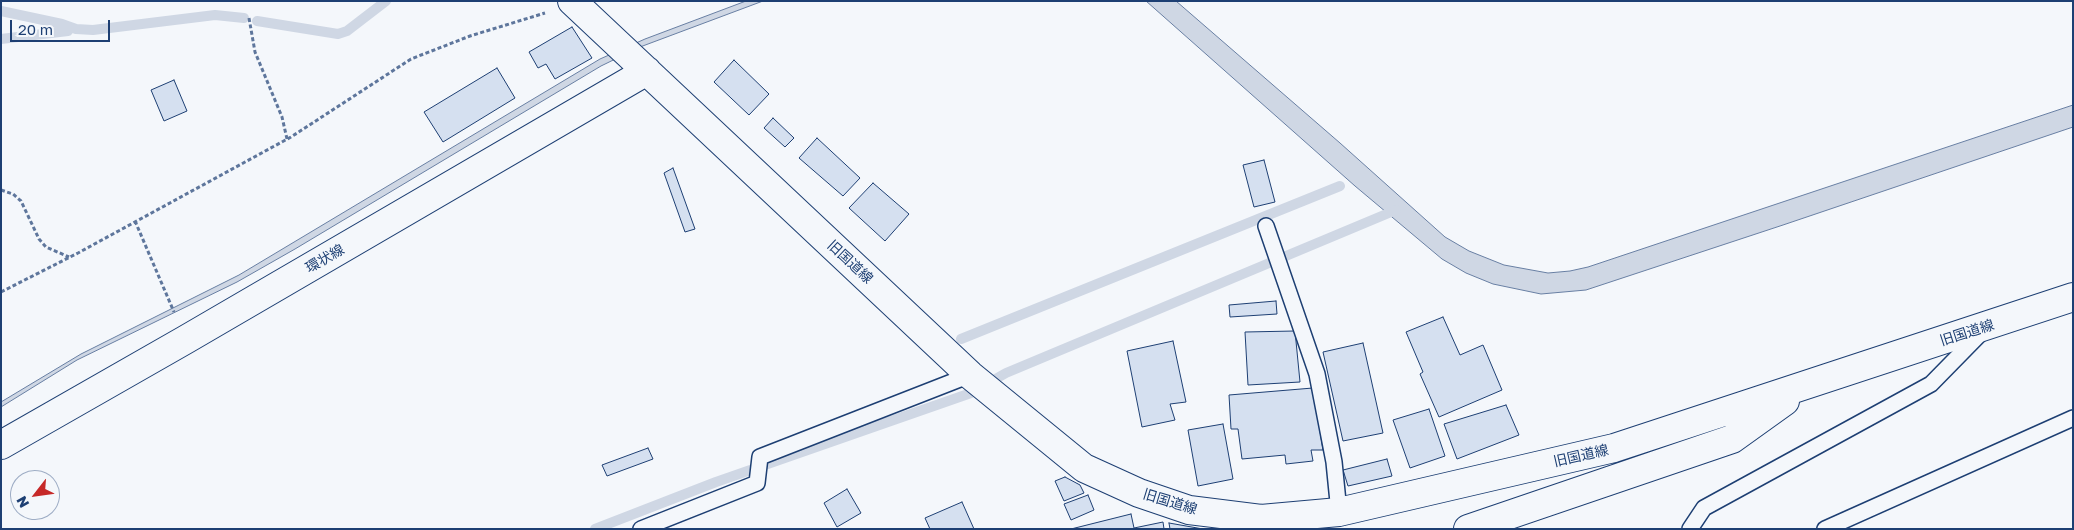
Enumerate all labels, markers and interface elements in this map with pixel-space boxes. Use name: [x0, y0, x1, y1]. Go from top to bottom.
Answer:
scale bar: [12, 10, 112, 42]
text: 20 m: [18, 20, 53, 38]
street label: 旧国道線: [824, 237, 876, 287]
street label: 環状線: [303, 241, 347, 277]
street label: 旧国道線: [1938, 316, 1996, 350]
street label: 旧国道線: [1552, 442, 1610, 470]
north arrow: [10, 470, 60, 520]
street label: 旧国道線: [1141, 486, 1199, 518]
text: N: [12, 493, 32, 511]

